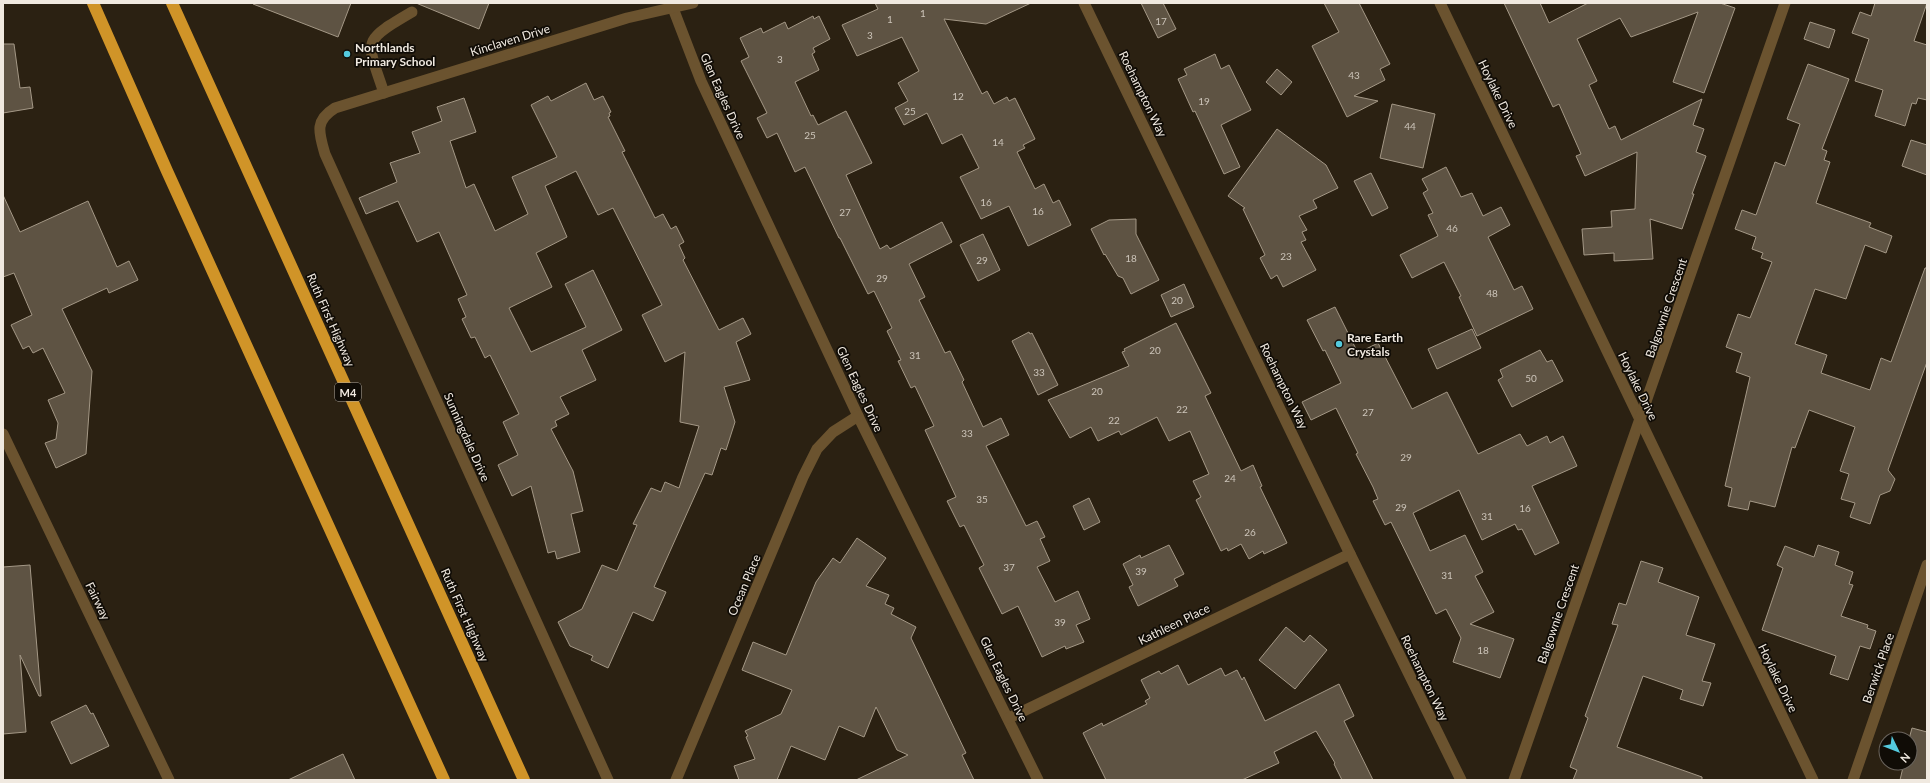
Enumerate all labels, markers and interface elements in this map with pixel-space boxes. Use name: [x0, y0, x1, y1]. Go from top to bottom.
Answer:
house number: 1: [920, 7, 926, 19]
house number: 1: [887, 13, 893, 25]
house number: 17: [1155, 15, 1167, 27]
street label: Kinclaven Drive: [468, 21, 552, 59]
house number: 3: [867, 29, 873, 41]
place label: Northlands Primary School: [355, 40, 435, 69]
marker: Northlands Primary School: [342, 49, 352, 59]
street label: Roehampton Way: [1116, 49, 1171, 140]
street label: Glen Eagles Drive: [697, 51, 749, 141]
house number: 3: [777, 53, 783, 65]
street label: Hoylake Drive: [1475, 57, 1521, 131]
house number: 43: [1348, 69, 1360, 81]
house number: 12: [952, 90, 964, 102]
house number: 19: [1198, 95, 1210, 107]
house number: 25: [904, 105, 916, 117]
house number: 44: [1404, 120, 1416, 132]
house number: 25: [804, 129, 816, 141]
house number: 14: [992, 136, 1004, 148]
house number: 16: [980, 196, 992, 208]
house number: 16: [1032, 205, 1044, 217]
house number: 27: [839, 206, 851, 218]
house number: 46: [1446, 222, 1458, 234]
house number: 23: [1280, 250, 1292, 262]
house number: 18: [1125, 252, 1137, 264]
house number: 29: [976, 254, 988, 266]
street label: Balgownie Crescent: [1642, 256, 1690, 360]
street label: Ruth First Highway: [304, 271, 359, 370]
house number: 29: [876, 272, 888, 284]
house number: 48: [1486, 287, 1498, 299]
house number: 20: [1171, 294, 1183, 306]
place label: Rare Earth Crystals: [1347, 330, 1403, 359]
marker: Rare Earth Crystals: [1334, 339, 1344, 349]
street label: Roehampton Way: [1257, 341, 1312, 432]
street label: Glen Eagles Drive: [834, 344, 886, 434]
house number: 20: [1149, 344, 1161, 356]
house number: 31: [909, 349, 921, 361]
street label: Hoylake Drive: [1615, 349, 1661, 423]
house number: 33: [1033, 366, 1045, 378]
house number: 50: [1525, 372, 1537, 384]
road number: M4: [335, 383, 361, 401]
house number: 20: [1091, 385, 1103, 397]
street label: Sunningdale Drive: [441, 390, 493, 484]
house number: 22: [1176, 403, 1188, 415]
house number: 27: [1362, 406, 1374, 418]
house number: 22: [1108, 414, 1120, 426]
house number: 33: [961, 427, 973, 439]
house number: 29: [1400, 451, 1412, 463]
house number: 24: [1224, 472, 1236, 484]
house number: 35: [976, 493, 988, 505]
house number: 29: [1395, 501, 1407, 513]
house number: 16: [1519, 502, 1531, 514]
house number: 31: [1481, 510, 1493, 522]
house number: 26: [1244, 526, 1256, 538]
street label: Ocean Place: [724, 552, 764, 618]
house number: 37: [1003, 561, 1015, 573]
street label: Balgownie Crescent: [1534, 562, 1582, 666]
house number: 39: [1135, 565, 1147, 577]
street label: Ruth First Highway: [438, 566, 493, 665]
house number: 31: [1441, 569, 1453, 581]
street label: Fairway: [82, 580, 114, 623]
street label: Kathleen Place: [1136, 600, 1212, 648]
house number: 39: [1054, 616, 1066, 628]
street label: Berwick Place: [1859, 631, 1897, 705]
street label: Roehampton Way: [1398, 633, 1453, 724]
street label: Glen Eagles Drive: [977, 634, 1031, 724]
street label: Hoylake Drive: [1755, 641, 1801, 715]
house number: 18: [1477, 644, 1489, 656]
north arrow: [1878, 731, 1918, 771]
text: N: [1898, 751, 1913, 766]

